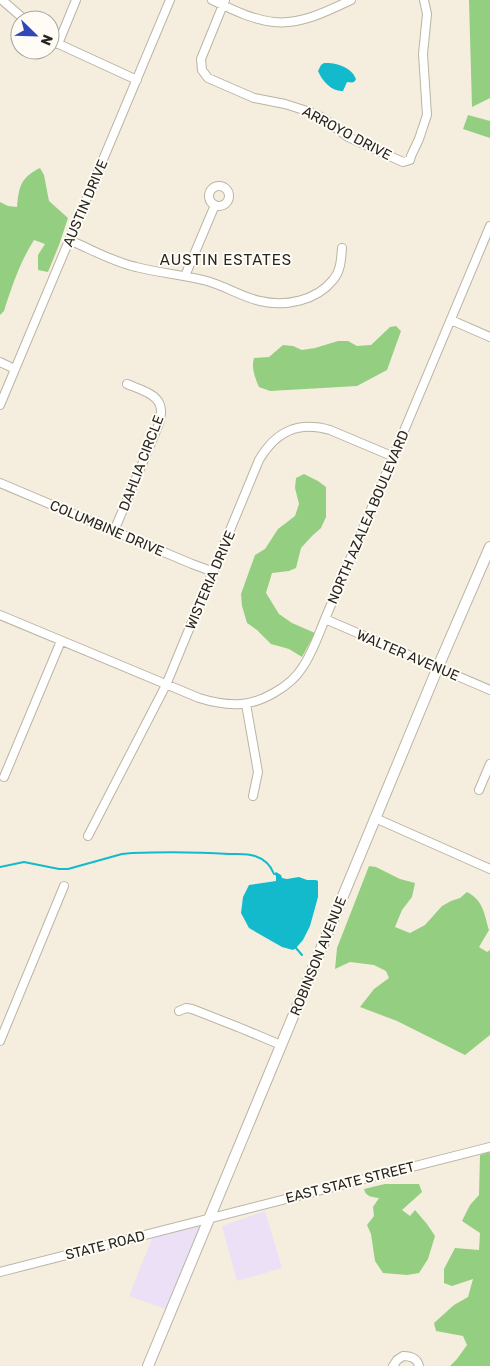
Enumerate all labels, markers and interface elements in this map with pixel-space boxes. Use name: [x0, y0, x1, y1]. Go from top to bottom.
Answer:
north arrow: [10, 10, 60, 60]
text: N: [37, 32, 56, 48]
street label: ARROYO DRIVE: [299, 103, 394, 164]
street label: AUSTIN DRIVE: [59, 157, 111, 249]
district label: AUSTIN ESTATES: [160, 251, 292, 269]
street label: DAHLIA CIRCLE: [115, 413, 167, 513]
street label: NORTH AZALEA BOULEVARD: [324, 428, 413, 607]
street label: COLUMBINE DRIVE: [47, 497, 166, 560]
street label: WISTERIA DRIVE: [182, 528, 239, 632]
street label: WALTER AVENUE: [354, 626, 462, 685]
street label: ROBINSON AVENUE: [287, 894, 350, 1018]
street label: EAST STATE STREET: [284, 1158, 416, 1207]
street label: STATE ROAD: [64, 1227, 147, 1264]

